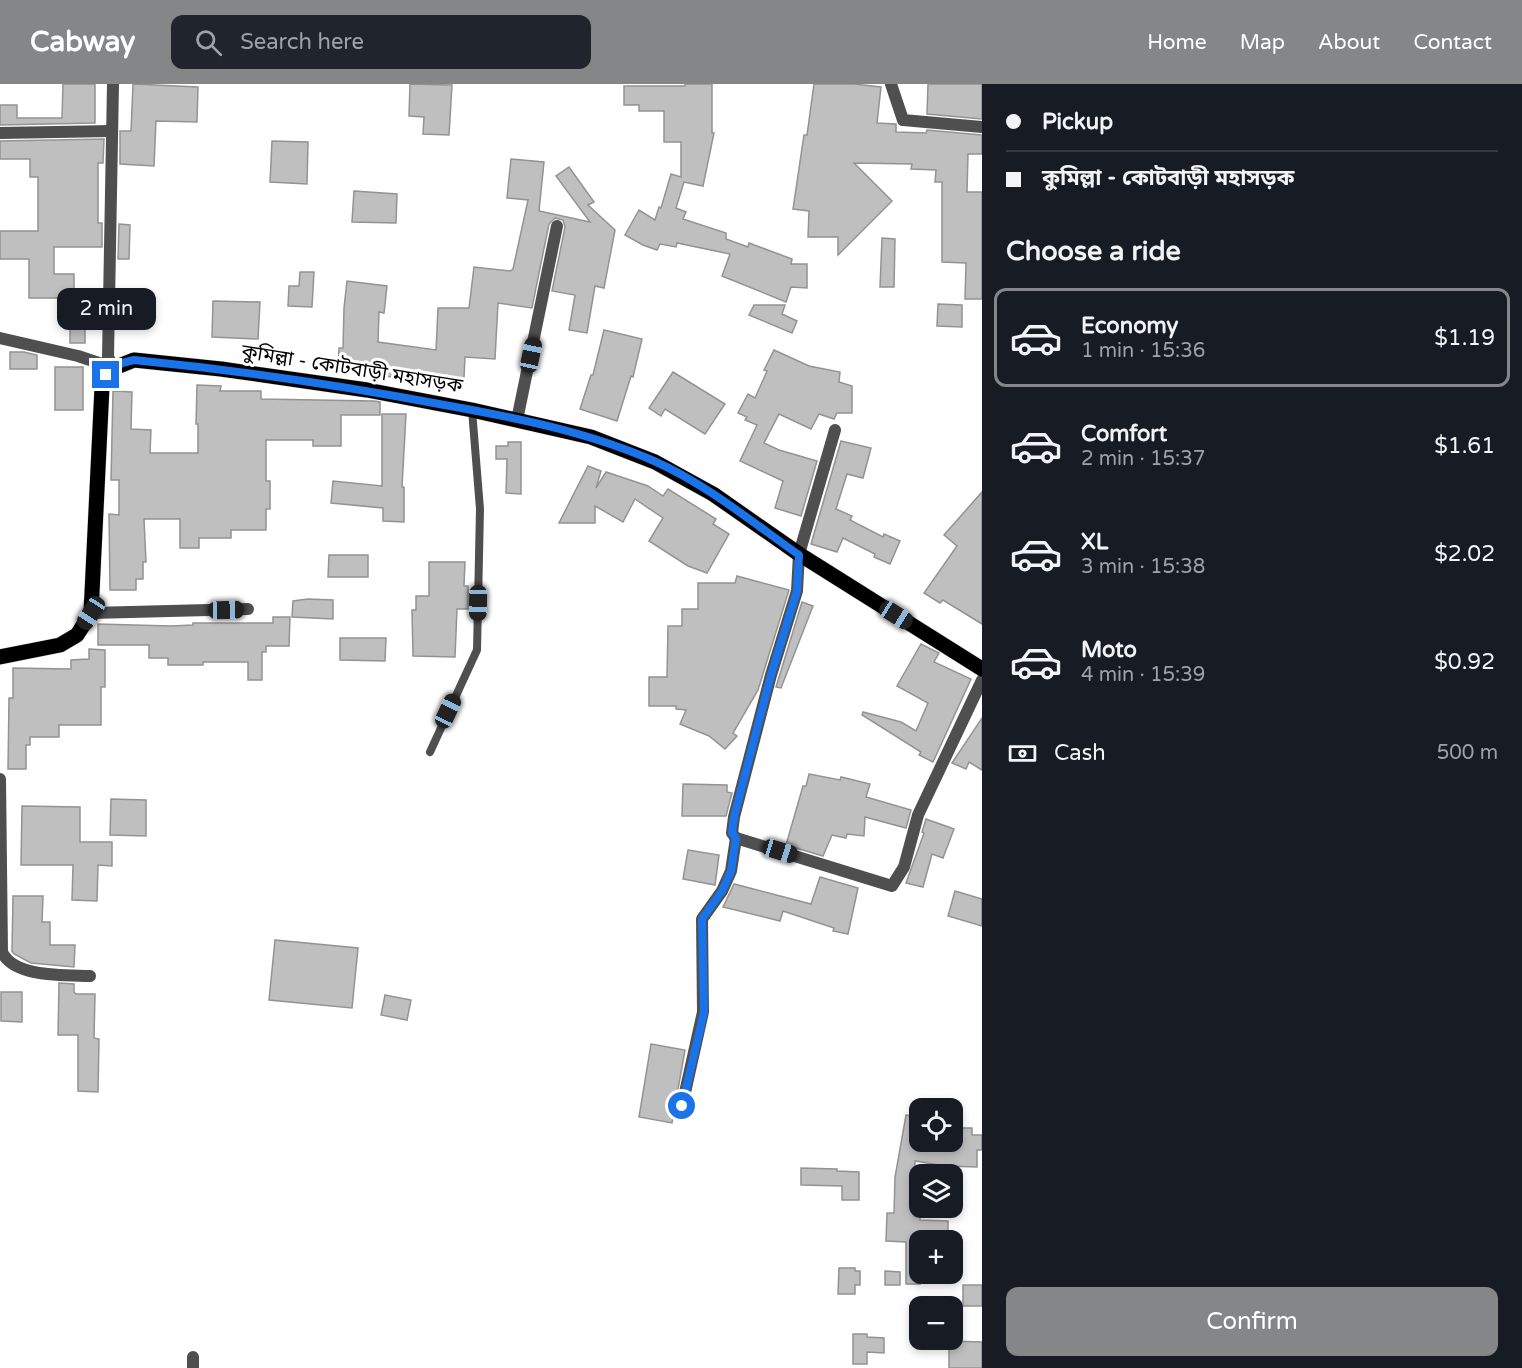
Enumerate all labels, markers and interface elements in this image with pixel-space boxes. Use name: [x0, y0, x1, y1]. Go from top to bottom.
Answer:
search box: [171, 15, 591, 69]
text: Cabway: [30, 25, 135, 59]
icon: search: [192, 26, 225, 59]
text: Search here: [240, 29, 364, 55]
text: Home: [1147, 30, 1207, 55]
text: Map: [1240, 30, 1285, 55]
text: About: [1318, 30, 1380, 55]
text: Contact: [1413, 30, 1492, 55]
text: Pickup: [1042, 109, 1113, 135]
text: কুমিল্লা - কোটবাড়ী মহাসড়ক: [1042, 165, 1294, 191]
text: Choose a ride: [1006, 235, 1181, 268]
callout: 2 min: [57, 288, 156, 330]
text: 2 min: [80, 297, 133, 321]
icon: car: [1009, 311, 1063, 365]
text: Economy: [1081, 313, 1178, 339]
text: $1.19: [1434, 325, 1495, 351]
car: [518, 336, 544, 374]
street label: কুমিল্লা - কোটবাড়ী মহাসড়ক: [239, 339, 465, 398]
text: 1 min · 15:36: [1081, 339, 1205, 363]
route end: [92, 361, 119, 388]
icon: car: [1009, 419, 1063, 473]
text: Comfort: [1081, 421, 1167, 447]
text: $1.61: [1434, 433, 1495, 459]
text: 2 min · 15:37: [1081, 447, 1205, 471]
icon: car: [1009, 527, 1063, 581]
text: XL: [1081, 529, 1108, 555]
text: $2.02: [1434, 541, 1495, 567]
text: 3 min · 15:38: [1081, 555, 1205, 579]
car: [469, 585, 487, 621]
car: [74, 593, 108, 633]
car: [876, 598, 916, 632]
car: [208, 601, 244, 619]
icon: car: [1009, 635, 1063, 689]
text: Moto: [1081, 637, 1137, 663]
text: $0.92: [1434, 649, 1495, 675]
text: 4 min · 15:39: [1081, 663, 1205, 687]
car: [432, 691, 464, 731]
icon: cash: [1006, 737, 1039, 770]
text: Cash: [1054, 740, 1106, 766]
text: 500 m: [1437, 741, 1498, 765]
car: [760, 837, 800, 865]
route start: [668, 1092, 695, 1119]
map controls: [909, 1098, 963, 1350]
button: locate: [909, 1098, 963, 1152]
button: layers: [909, 1164, 963, 1218]
button: +: [909, 1230, 963, 1284]
button: Confirm: [1006, 1287, 1498, 1356]
button: −: [909, 1296, 963, 1350]

